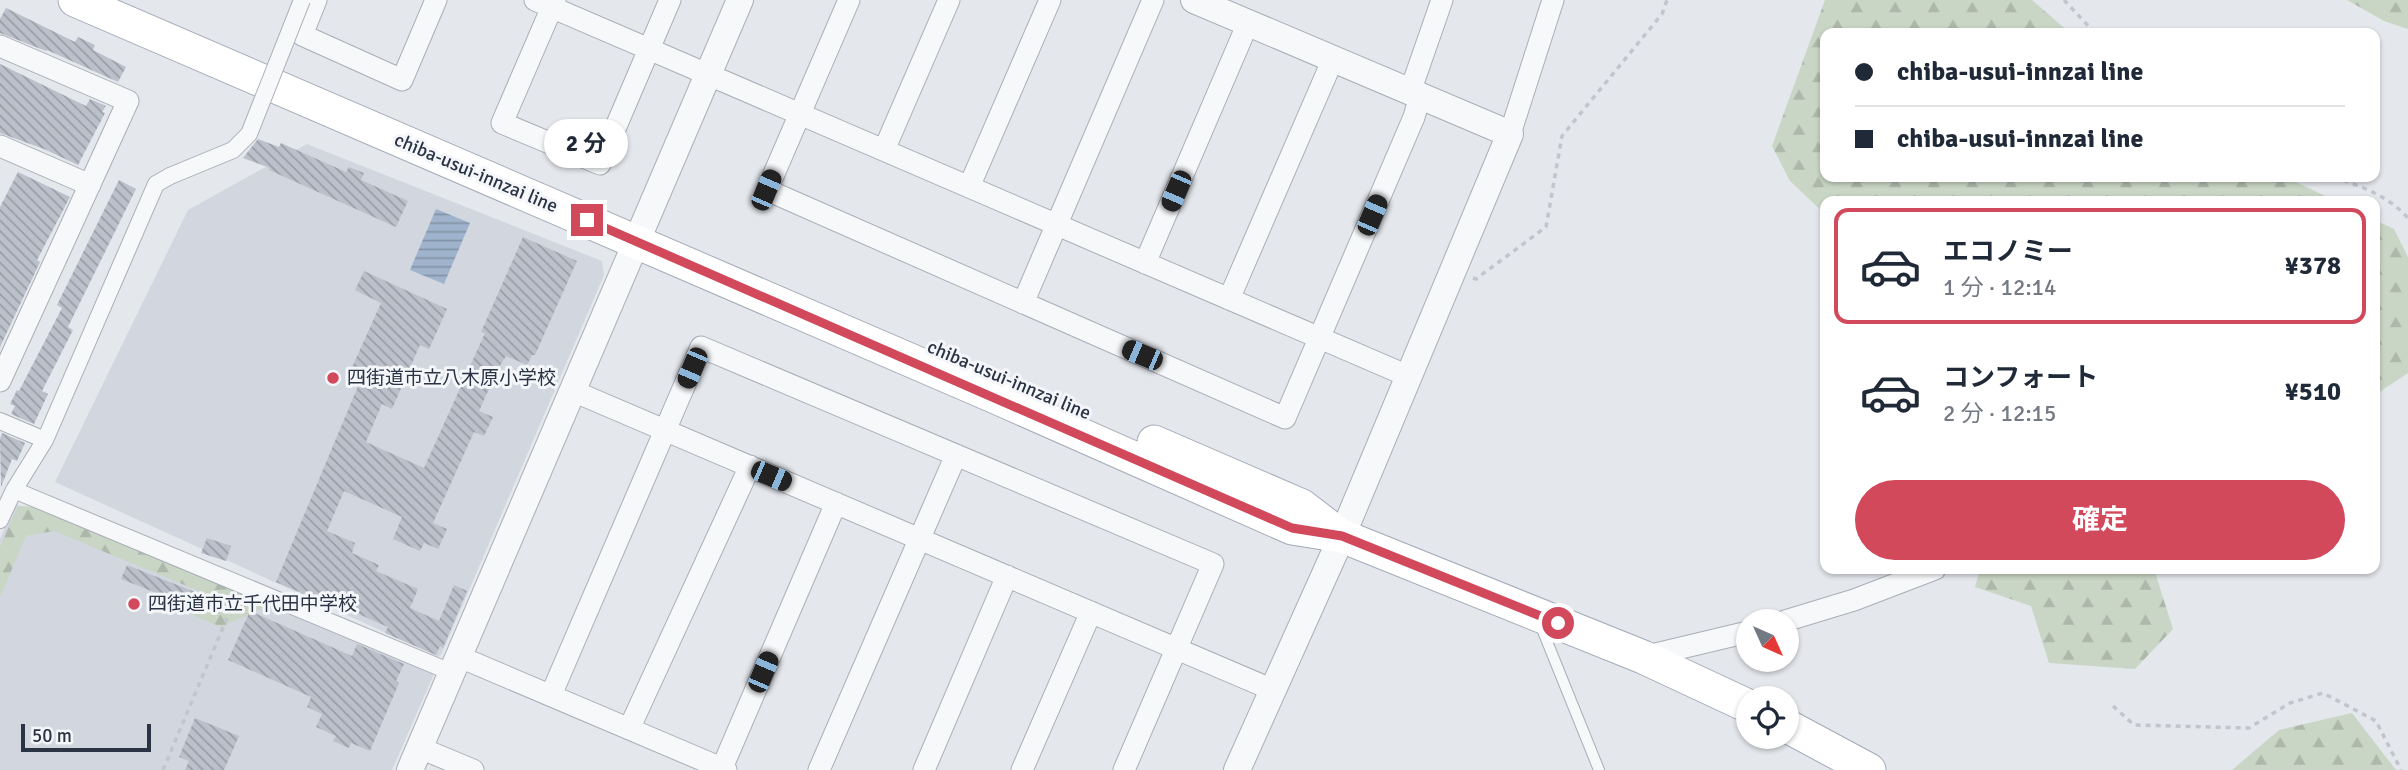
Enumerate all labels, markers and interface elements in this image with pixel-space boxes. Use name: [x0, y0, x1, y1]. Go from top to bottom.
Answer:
text: chiba-usui-innzai line: [1897, 56, 2143, 88]
callout: 2 分: [545, 118, 629, 168]
text: chiba-usui-innzai line: [1897, 123, 2143, 155]
street label: chiba-usui-innzai line: [391, 128, 561, 218]
text: 2 分: [566, 129, 606, 158]
car: [749, 167, 784, 213]
car: [1159, 168, 1194, 214]
car: [1355, 192, 1390, 238]
route end: [571, 204, 603, 236]
icon: car: [1859, 235, 1922, 298]
text: エコノミー: [1943, 236, 2073, 268]
text: ¥378: [2285, 250, 2341, 282]
text: 1 分 · 12:14: [1943, 273, 2056, 302]
street label: chiba-usui-innzai line: [924, 335, 1094, 425]
car: [1119, 337, 1166, 373]
car: [675, 345, 710, 391]
icon: car: [1859, 361, 1922, 424]
text: コンフォート: [1943, 362, 2098, 394]
place label: 四街道市立八木原小学校: [347, 366, 556, 390]
marker: 四街道市立八木原小学校: [325, 370, 341, 386]
text: ¥510: [2285, 376, 2341, 408]
text: 2 分 · 12:15: [1943, 399, 2056, 428]
car: [748, 458, 795, 494]
button: 確定: [1855, 480, 2345, 560]
place label: 四街道市立千代田中学校: [148, 592, 357, 616]
marker: 四街道市立千代田中学校: [126, 596, 142, 612]
route start: [1542, 607, 1574, 639]
north arrow: [1736, 609, 1799, 672]
map controls: [1736, 609, 1799, 749]
car: [746, 649, 781, 695]
button: locate: [1736, 686, 1799, 749]
scale bar: [21, 721, 150, 753]
text: 50 m: [32, 724, 72, 748]

